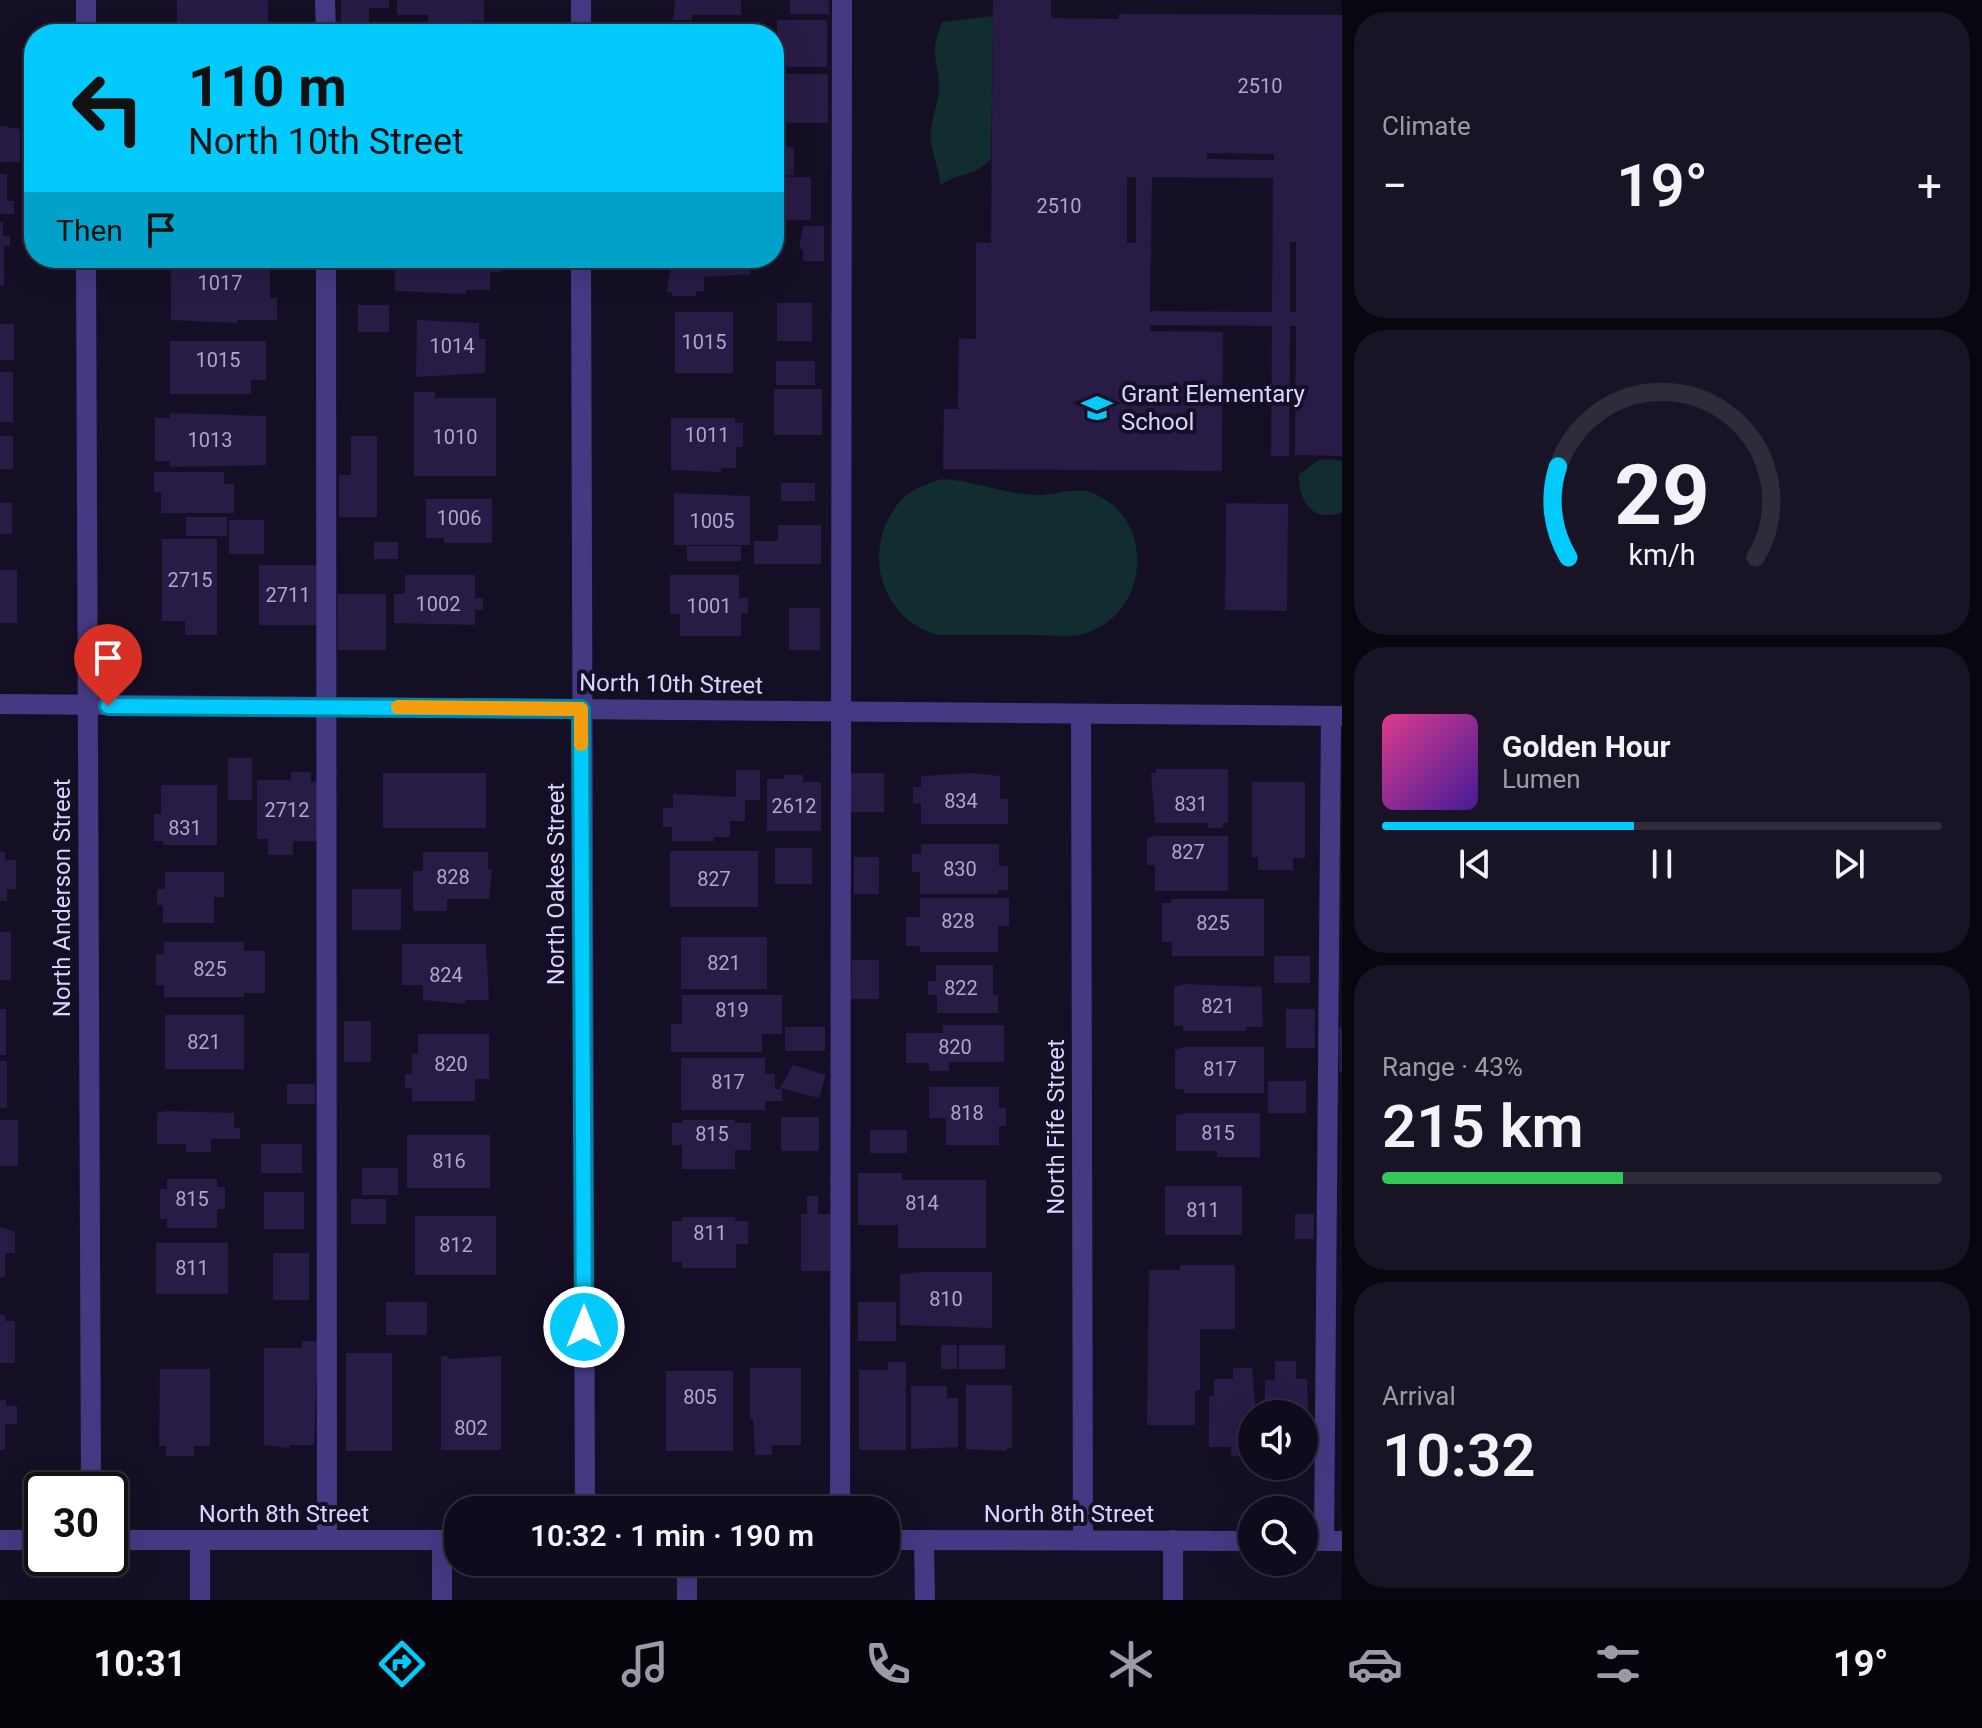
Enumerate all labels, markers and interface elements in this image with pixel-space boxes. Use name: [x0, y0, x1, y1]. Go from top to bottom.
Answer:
text: 110 m: [188, 54, 347, 120]
icon: left: [56, 56, 160, 160]
house number: 2510: [1238, 74, 1282, 98]
text: Climate: [1382, 111, 1471, 141]
text: North 10th Street: [188, 121, 464, 163]
text: 19°: [1616, 150, 1708, 221]
text: −: [1382, 160, 1407, 212]
text: +: [1917, 160, 1942, 212]
house number: 2510: [1037, 194, 1081, 218]
icon: arrive: [139, 208, 183, 252]
text: Then: [56, 213, 123, 248]
house number: 1017: [198, 271, 242, 295]
house number: 1015: [682, 330, 726, 354]
house number: 1014: [430, 334, 474, 358]
house number: 1015: [196, 348, 240, 372]
place label: Grant Elementary School: [1121, 380, 1306, 436]
school or university icon: Grant Elementary School: [1080, 391, 1114, 425]
house number: 1011: [685, 423, 729, 447]
house number: 1010: [433, 425, 477, 449]
house number: 1013: [188, 428, 232, 452]
text: 29: [1614, 447, 1710, 544]
house number: 1006: [437, 506, 481, 530]
house number: 1005: [690, 509, 734, 533]
text: km/h: [1628, 539, 1696, 573]
house number: 2715: [168, 568, 212, 592]
house number: 2711: [266, 583, 310, 607]
house number: 1002: [416, 592, 460, 616]
house number: 1001: [687, 594, 731, 618]
pin: [74, 624, 142, 706]
icon: arrive: [86, 636, 130, 680]
street label: North 10th Street: [579, 668, 763, 700]
text: Golden Hour: [1502, 729, 1671, 764]
text: Lumen: [1502, 764, 1581, 794]
street label: North Anderson Street: [48, 779, 76, 1017]
street label: North Oakes Street: [542, 783, 570, 985]
house number: 834: [944, 789, 978, 813]
house number: 831: [1174, 792, 1208, 816]
house number: 2612: [772, 794, 816, 818]
house number: 2712: [265, 798, 309, 822]
house number: 831: [168, 816, 202, 840]
house number: 827: [1171, 840, 1205, 864]
icon: previous: [1453, 842, 1497, 886]
icon: pause: [1640, 842, 1684, 886]
icon: next: [1827, 842, 1871, 886]
house number: 830: [943, 857, 977, 881]
house number: 828: [436, 865, 470, 889]
house number: 827: [697, 867, 731, 891]
house number: 828: [941, 909, 975, 933]
house number: 825: [1196, 911, 1230, 935]
house number: 821: [707, 951, 741, 975]
house number: 825: [193, 957, 227, 981]
house number: 824: [429, 963, 463, 987]
house number: 822: [944, 976, 978, 1000]
house number: 821: [1201, 994, 1235, 1018]
house number: 819: [715, 998, 749, 1022]
house number: 821: [187, 1030, 221, 1054]
house number: 820: [938, 1035, 972, 1059]
street label: North Fife Street: [1042, 1039, 1070, 1215]
house number: 820: [434, 1052, 468, 1076]
text: Range · 43%: [1382, 1052, 1523, 1082]
house number: 817: [1203, 1057, 1237, 1081]
house number: 817: [711, 1070, 745, 1094]
text: 215 km: [1382, 1091, 1584, 1162]
house number: 818: [950, 1101, 984, 1125]
house number: 815: [1201, 1121, 1235, 1145]
house number: 815: [695, 1122, 729, 1146]
house number: 816: [432, 1149, 466, 1173]
house number: 815: [175, 1187, 209, 1211]
house number: 814: [905, 1191, 939, 1215]
house number: 811: [1186, 1198, 1220, 1222]
house number: 811: [693, 1221, 727, 1245]
house number: 812: [439, 1233, 473, 1257]
house number: 811: [175, 1256, 209, 1280]
position arrow: [542, 1285, 626, 1369]
house number: 810: [929, 1287, 963, 1311]
text: Arrival: [1382, 1381, 1456, 1411]
house number: 805: [683, 1385, 717, 1409]
map controls: [1238, 1400, 1318, 1576]
button: sound: [1238, 1400, 1318, 1480]
house number: 802: [454, 1416, 488, 1440]
text: 10:32: [1382, 1420, 1535, 1491]
speed limit sign: 30: [24, 1472, 128, 1576]
button: search: [1238, 1496, 1318, 1576]
street label: North 8th Street: [199, 1500, 369, 1528]
street label: North 8th Street: [984, 1500, 1154, 1528]
text: 10:32 · 1 min · 190 m: [530, 1518, 814, 1553]
icon: directions: [374, 1636, 430, 1692]
icon: music: [617, 1636, 673, 1692]
icon: phone: [860, 1636, 916, 1692]
icon: climate: [1103, 1636, 1159, 1692]
icon: car: [1347, 1636, 1403, 1692]
icon: filters: [1590, 1636, 1646, 1692]
text: 10:31: [94, 1643, 186, 1685]
text: 19°: [1833, 1643, 1888, 1685]

